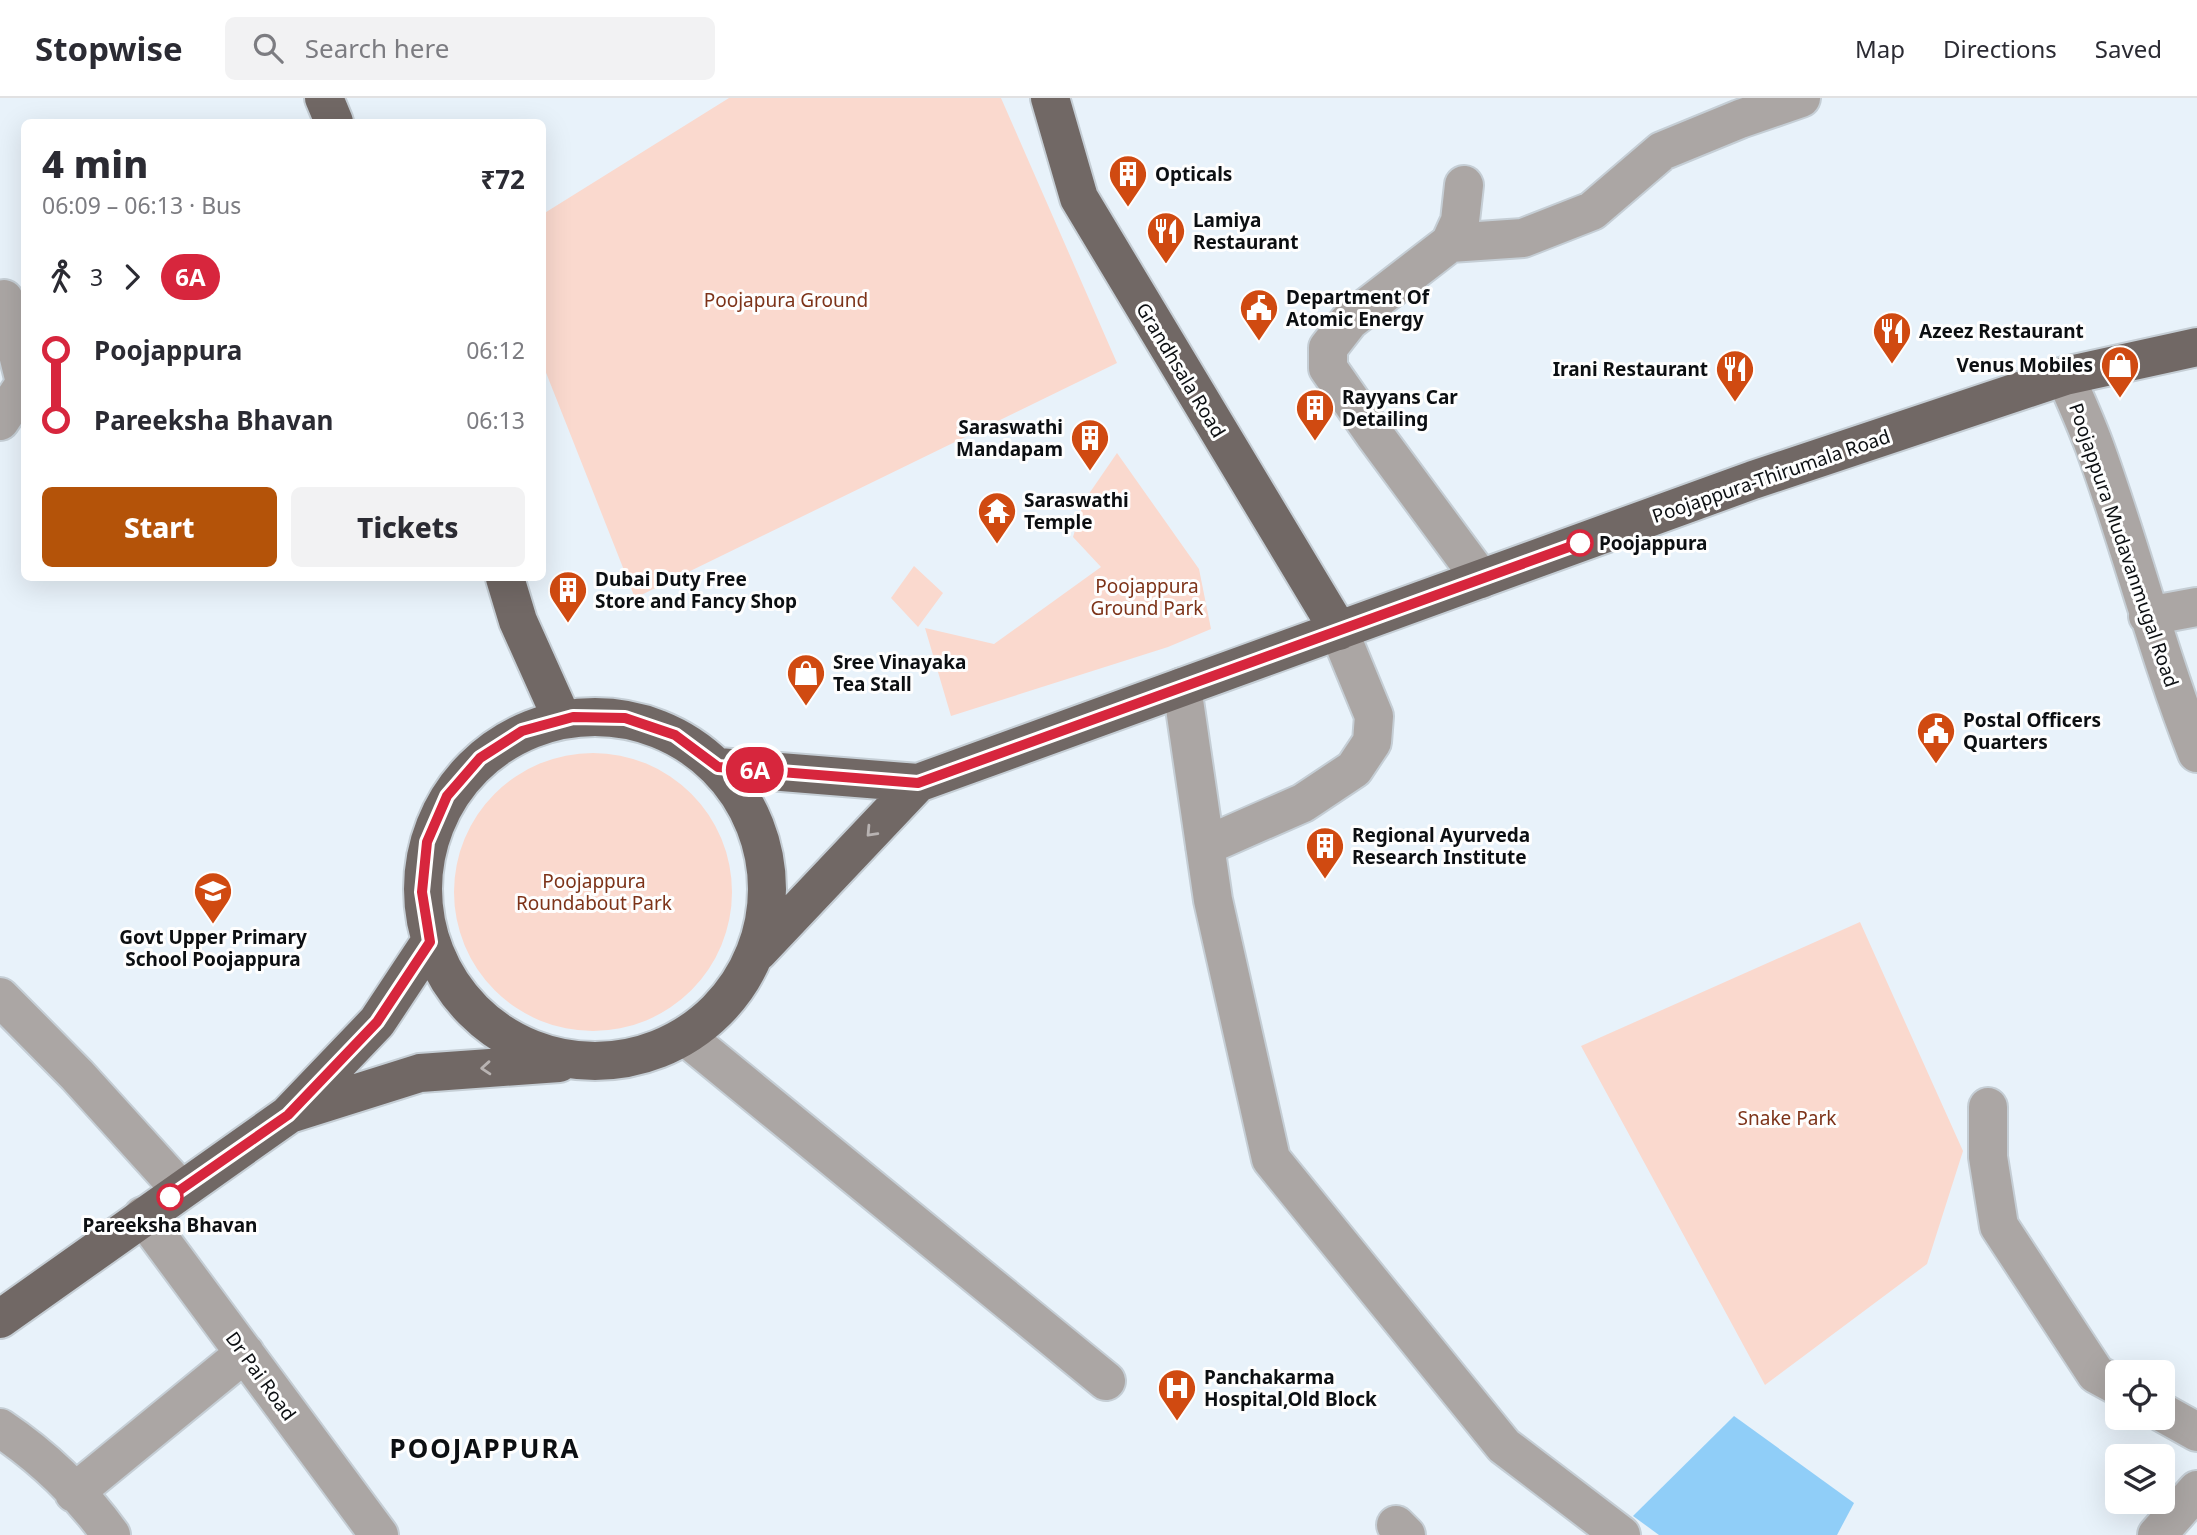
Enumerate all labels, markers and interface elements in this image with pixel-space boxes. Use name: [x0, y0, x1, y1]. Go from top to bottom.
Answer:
search box: [225, 17, 715, 80]
text: Stopwise: [35, 26, 183, 71]
icon: search: [249, 29, 287, 67]
text: Search here: [305, 30, 449, 66]
text: Map: [1855, 32, 1905, 65]
text: Directions: [1943, 32, 2057, 65]
text: Saved: [2095, 32, 2162, 65]
text: 4 min: [42, 137, 148, 189]
building icon: Opticals: [1107, 153, 1149, 208]
text: ₹72: [480, 161, 525, 197]
place label: Opticals: [1155, 161, 1232, 187]
text: 06:09 – 06:13 · Bus: [42, 189, 241, 221]
place label: Lamiya Restaurant: [1193, 207, 1298, 255]
restaurant icon: Lamiya Restaurant: [1145, 210, 1187, 265]
icon: walk: [42, 258, 80, 296]
icon: forward: [113, 258, 151, 296]
text: 6A: [175, 260, 206, 293]
text: 3: [90, 261, 103, 293]
place label: Department Of Atomic Energy: [1286, 284, 1431, 332]
park label: Poojapura Ground: [704, 287, 868, 313]
public building icon: Department Of Atomic Energy: [1238, 287, 1280, 342]
street label: Grandhsala Road: [1130, 298, 1232, 442]
restaurant icon: Azeez Restaurant: [1871, 310, 1913, 365]
place label: Azeez Restaurant: [1919, 318, 2084, 344]
text: Poojappura: [94, 332, 242, 368]
text: 06:12: [466, 334, 525, 366]
shop icon: Venus Mobiles: [2099, 344, 2141, 399]
restaurant icon: Irani Restaurant: [1714, 348, 1756, 403]
place label: Venus Mobiles: [1956, 352, 2093, 378]
place label: Irani Restaurant: [1553, 356, 1708, 382]
place label: Rayyans Car Detailing: [1342, 384, 1458, 432]
building icon: Rayyans Car Detailing: [1294, 387, 1336, 442]
street label: Poojappura Mudavanmugal Road: [2063, 399, 2185, 691]
text: Pareeksha Bhavan: [94, 402, 333, 438]
text: 06:13: [466, 404, 525, 436]
place label: Saraswathi Mandapam: [956, 414, 1063, 462]
building icon: Saraswathi Mandapam: [1069, 417, 1111, 472]
street label: Poojappura-Thirumala Road: [1649, 423, 1893, 529]
button: Start: [42, 487, 277, 567]
button: Tickets: [291, 487, 525, 567]
place label: Saraswathi Temple: [1024, 487, 1129, 535]
temple icon: Saraswathi Temple: [976, 490, 1018, 545]
marker: Poojappura: [1567, 530, 1593, 556]
place label: Poojappura: [1599, 530, 1707, 556]
place label: Dubai Duty Free Store and Fancy Shop: [595, 566, 797, 614]
building icon: Dubai Duty Free Store and Fancy Shop: [547, 569, 589, 624]
park label: Poojappura Ground Park: [1090, 573, 1204, 621]
place label: Sree Vinayaka Tea Stall: [833, 649, 966, 697]
shop icon: Sree Vinayaka Tea Stall: [785, 652, 827, 707]
place label: Postal Officers Quarters: [1963, 707, 2101, 755]
public building icon: Postal Officers Quarters: [1915, 710, 1957, 765]
line badge: 6A: [724, 747, 786, 793]
text: 6A: [740, 753, 770, 786]
place label: Regional Ayurveda Research Institute: [1352, 822, 1530, 870]
one-way arrow: [866, 824, 879, 837]
building icon: Regional Ayurveda Research Institute: [1304, 825, 1346, 880]
park label: Poojappura Roundabout Park: [516, 868, 672, 916]
school or university icon: Govt Upper Primary School Poojappura: [192, 870, 234, 925]
place label: Govt Upper Primary School Poojappura: [119, 924, 307, 972]
one-way arrow: [481, 1060, 492, 1075]
park label: Snake Park: [1738, 1105, 1836, 1131]
marker: Pareeksha Bhavan: [157, 1184, 183, 1210]
place label: Pareeksha Bhavan: [83, 1212, 257, 1238]
street label: Dr Pai Road: [220, 1326, 302, 1426]
map controls: [2105, 1360, 2175, 1514]
button: locate: [2105, 1360, 2175, 1430]
place label: Panchakarma Hospital,Old Block: [1204, 1364, 1377, 1412]
hospital icon: Panchakarma Hospital,Old Block: [1156, 1367, 1198, 1422]
district label: POOJAPPURA: [390, 1430, 580, 1466]
button: layers: [2105, 1444, 2175, 1514]

